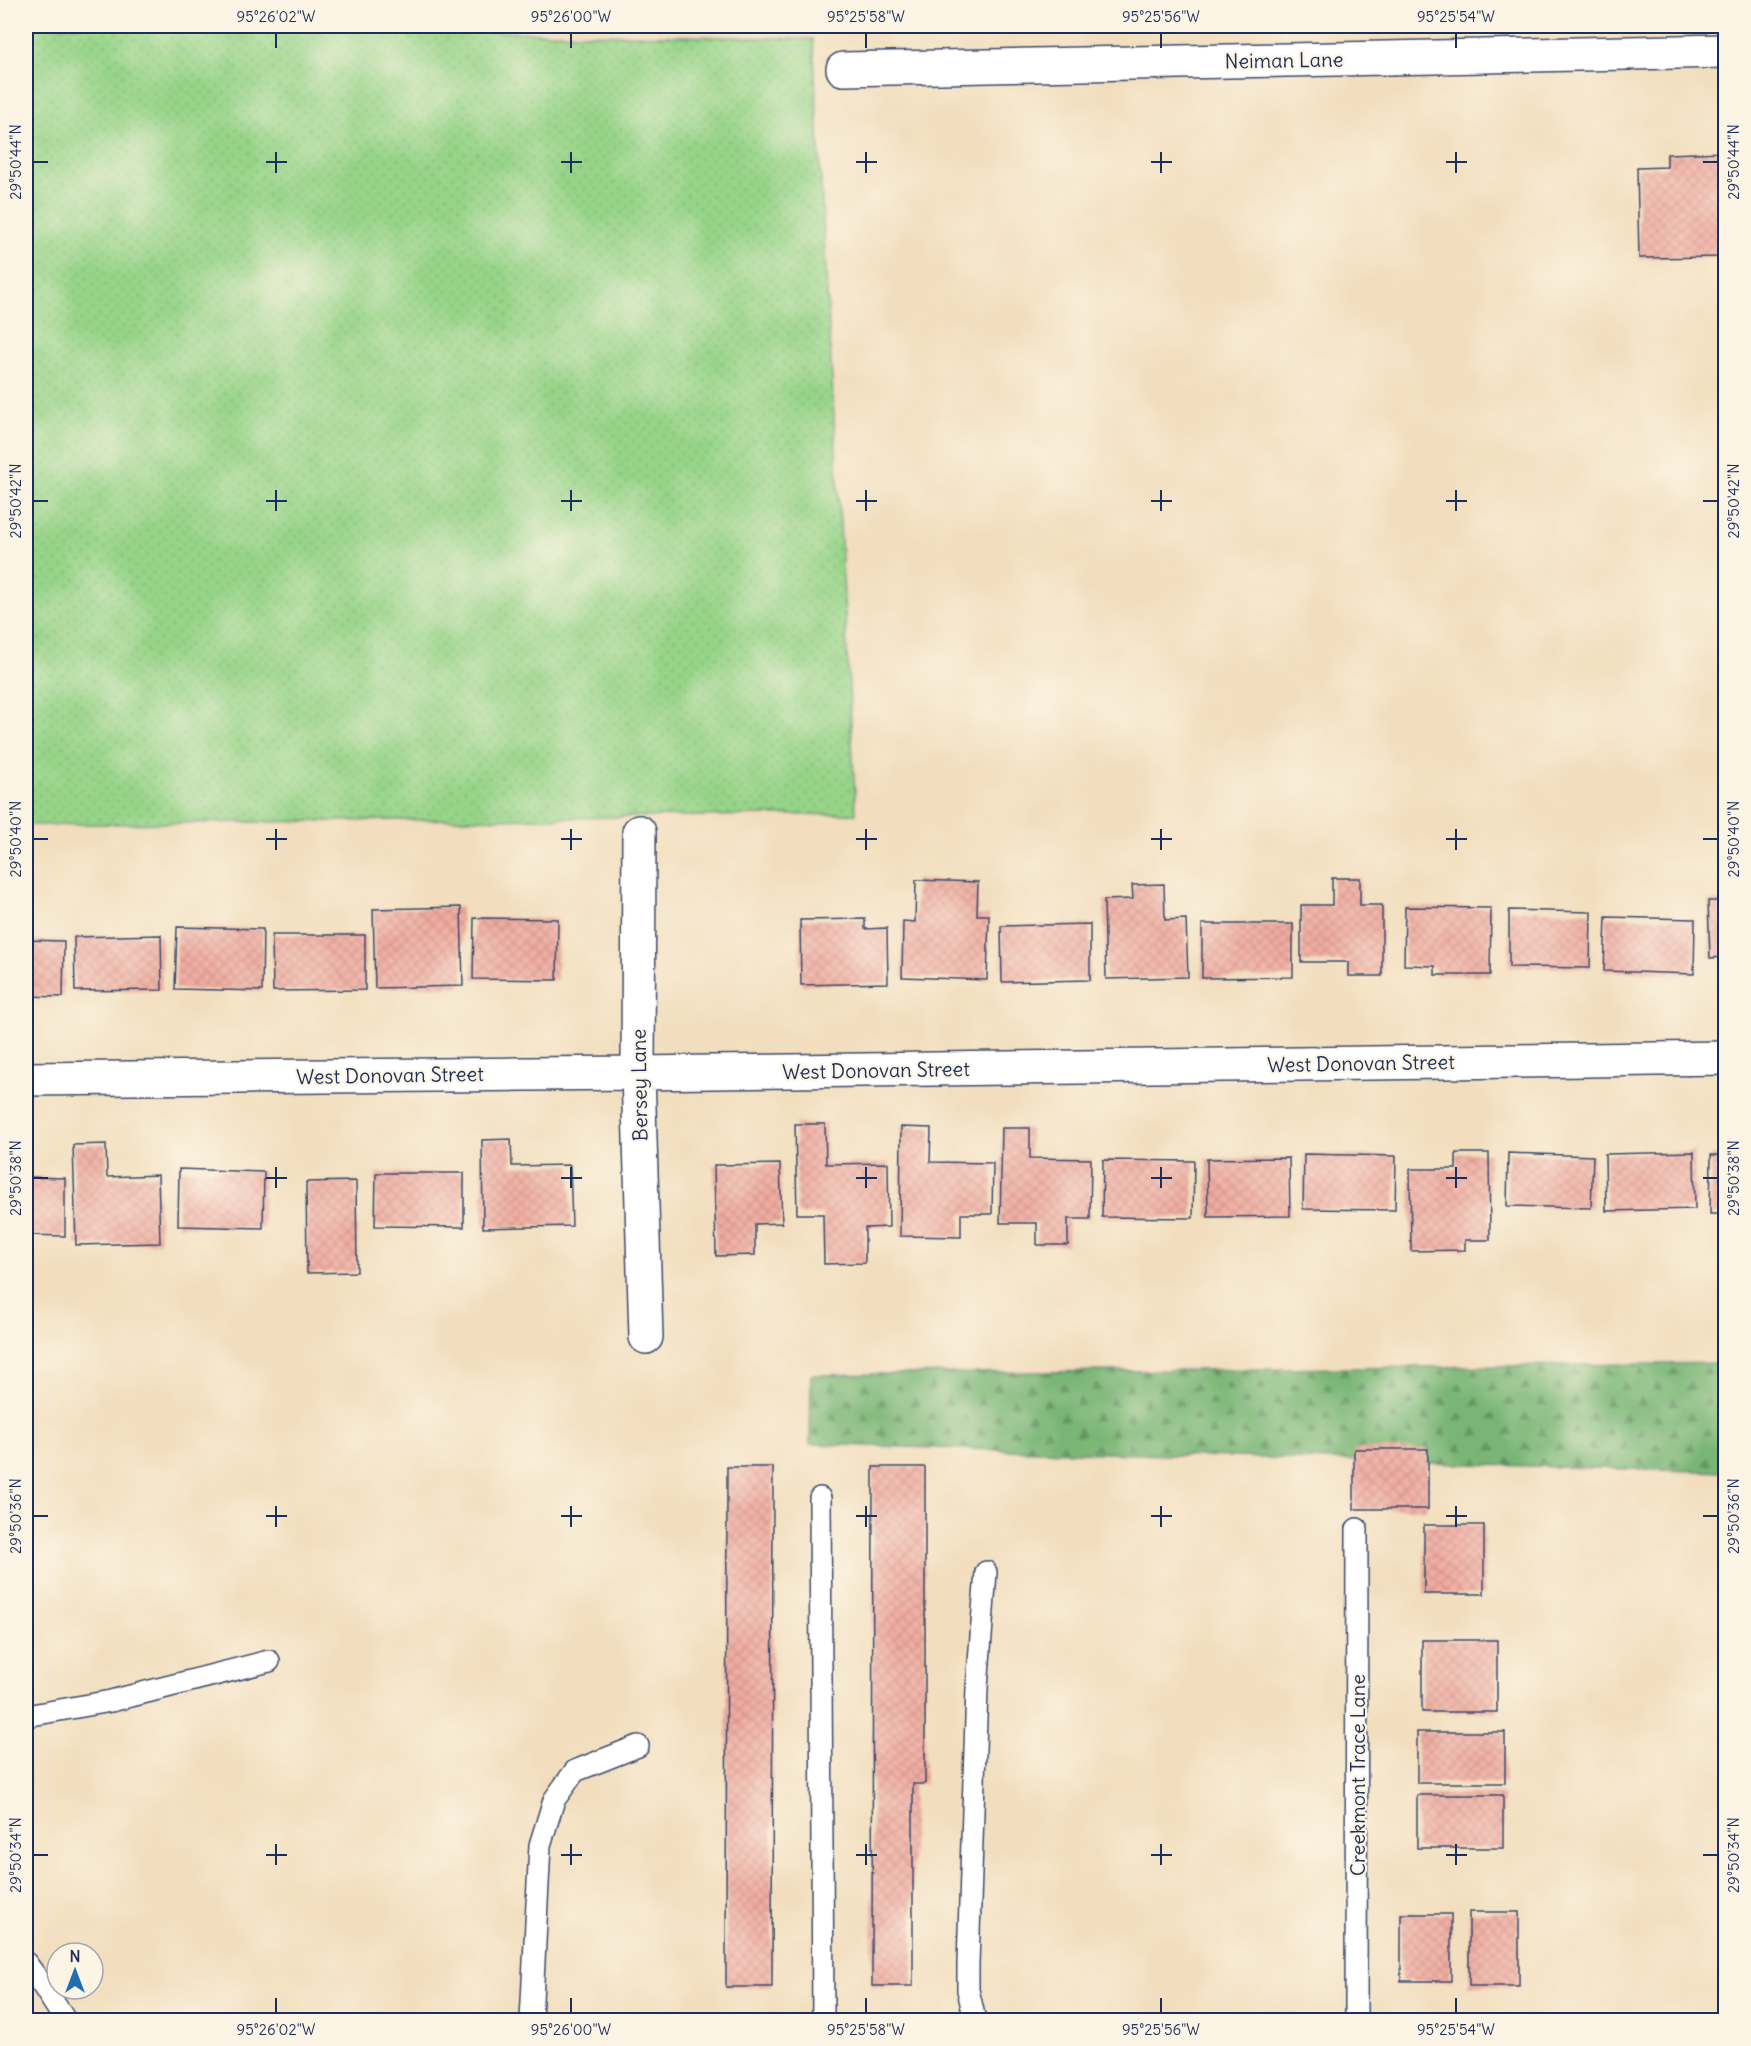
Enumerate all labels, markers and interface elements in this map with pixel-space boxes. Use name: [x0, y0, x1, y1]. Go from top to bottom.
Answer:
text: 95°26'02"W: [237, 7, 316, 26]
text: 95°26'00"W: [531, 7, 612, 26]
text: 95°25'58"W: [827, 7, 905, 26]
text: 95°25'56"W: [1122, 7, 1200, 26]
text: 95°25'54"W: [1417, 7, 1495, 26]
street label: Neiman Lane: [1224, 46, 1344, 74]
text: 29°50'44"N: [6, 124, 25, 200]
text: 29°50'44"N: [1724, 124, 1743, 200]
text: 29°50'42"N: [6, 463, 25, 539]
text: 29°50'42"N: [1724, 463, 1743, 539]
text: 29°50'40"N: [6, 801, 25, 877]
text: 29°50'40"N: [1724, 801, 1743, 877]
street label: Bersey Lane: [626, 1029, 652, 1141]
street label: West Donovan Street: [1267, 1049, 1455, 1077]
street label: West Donovan Street: [782, 1056, 970, 1084]
street label: West Donovan Street: [296, 1061, 484, 1089]
text: 29°50'38"N: [6, 1140, 25, 1216]
text: 29°50'38"N: [1724, 1140, 1743, 1216]
text: 29°50'36"N: [6, 1478, 25, 1554]
text: 29°50'36"N: [1724, 1478, 1743, 1554]
street label: Creekmont Trace Lane: [1345, 1674, 1370, 1876]
text: 29°50'34"N: [6, 1817, 25, 1893]
text: 29°50'34"N: [1724, 1817, 1743, 1893]
north arrow: [45, 1941, 105, 2001]
text: N: [69, 1946, 81, 1966]
text: 95°26'02"W: [237, 2020, 316, 2039]
text: 95°26'00"W: [531, 2020, 612, 2039]
text: 95°25'58"W: [827, 2020, 905, 2039]
text: 95°25'56"W: [1122, 2020, 1200, 2039]
text: 95°25'54"W: [1417, 2020, 1495, 2039]

